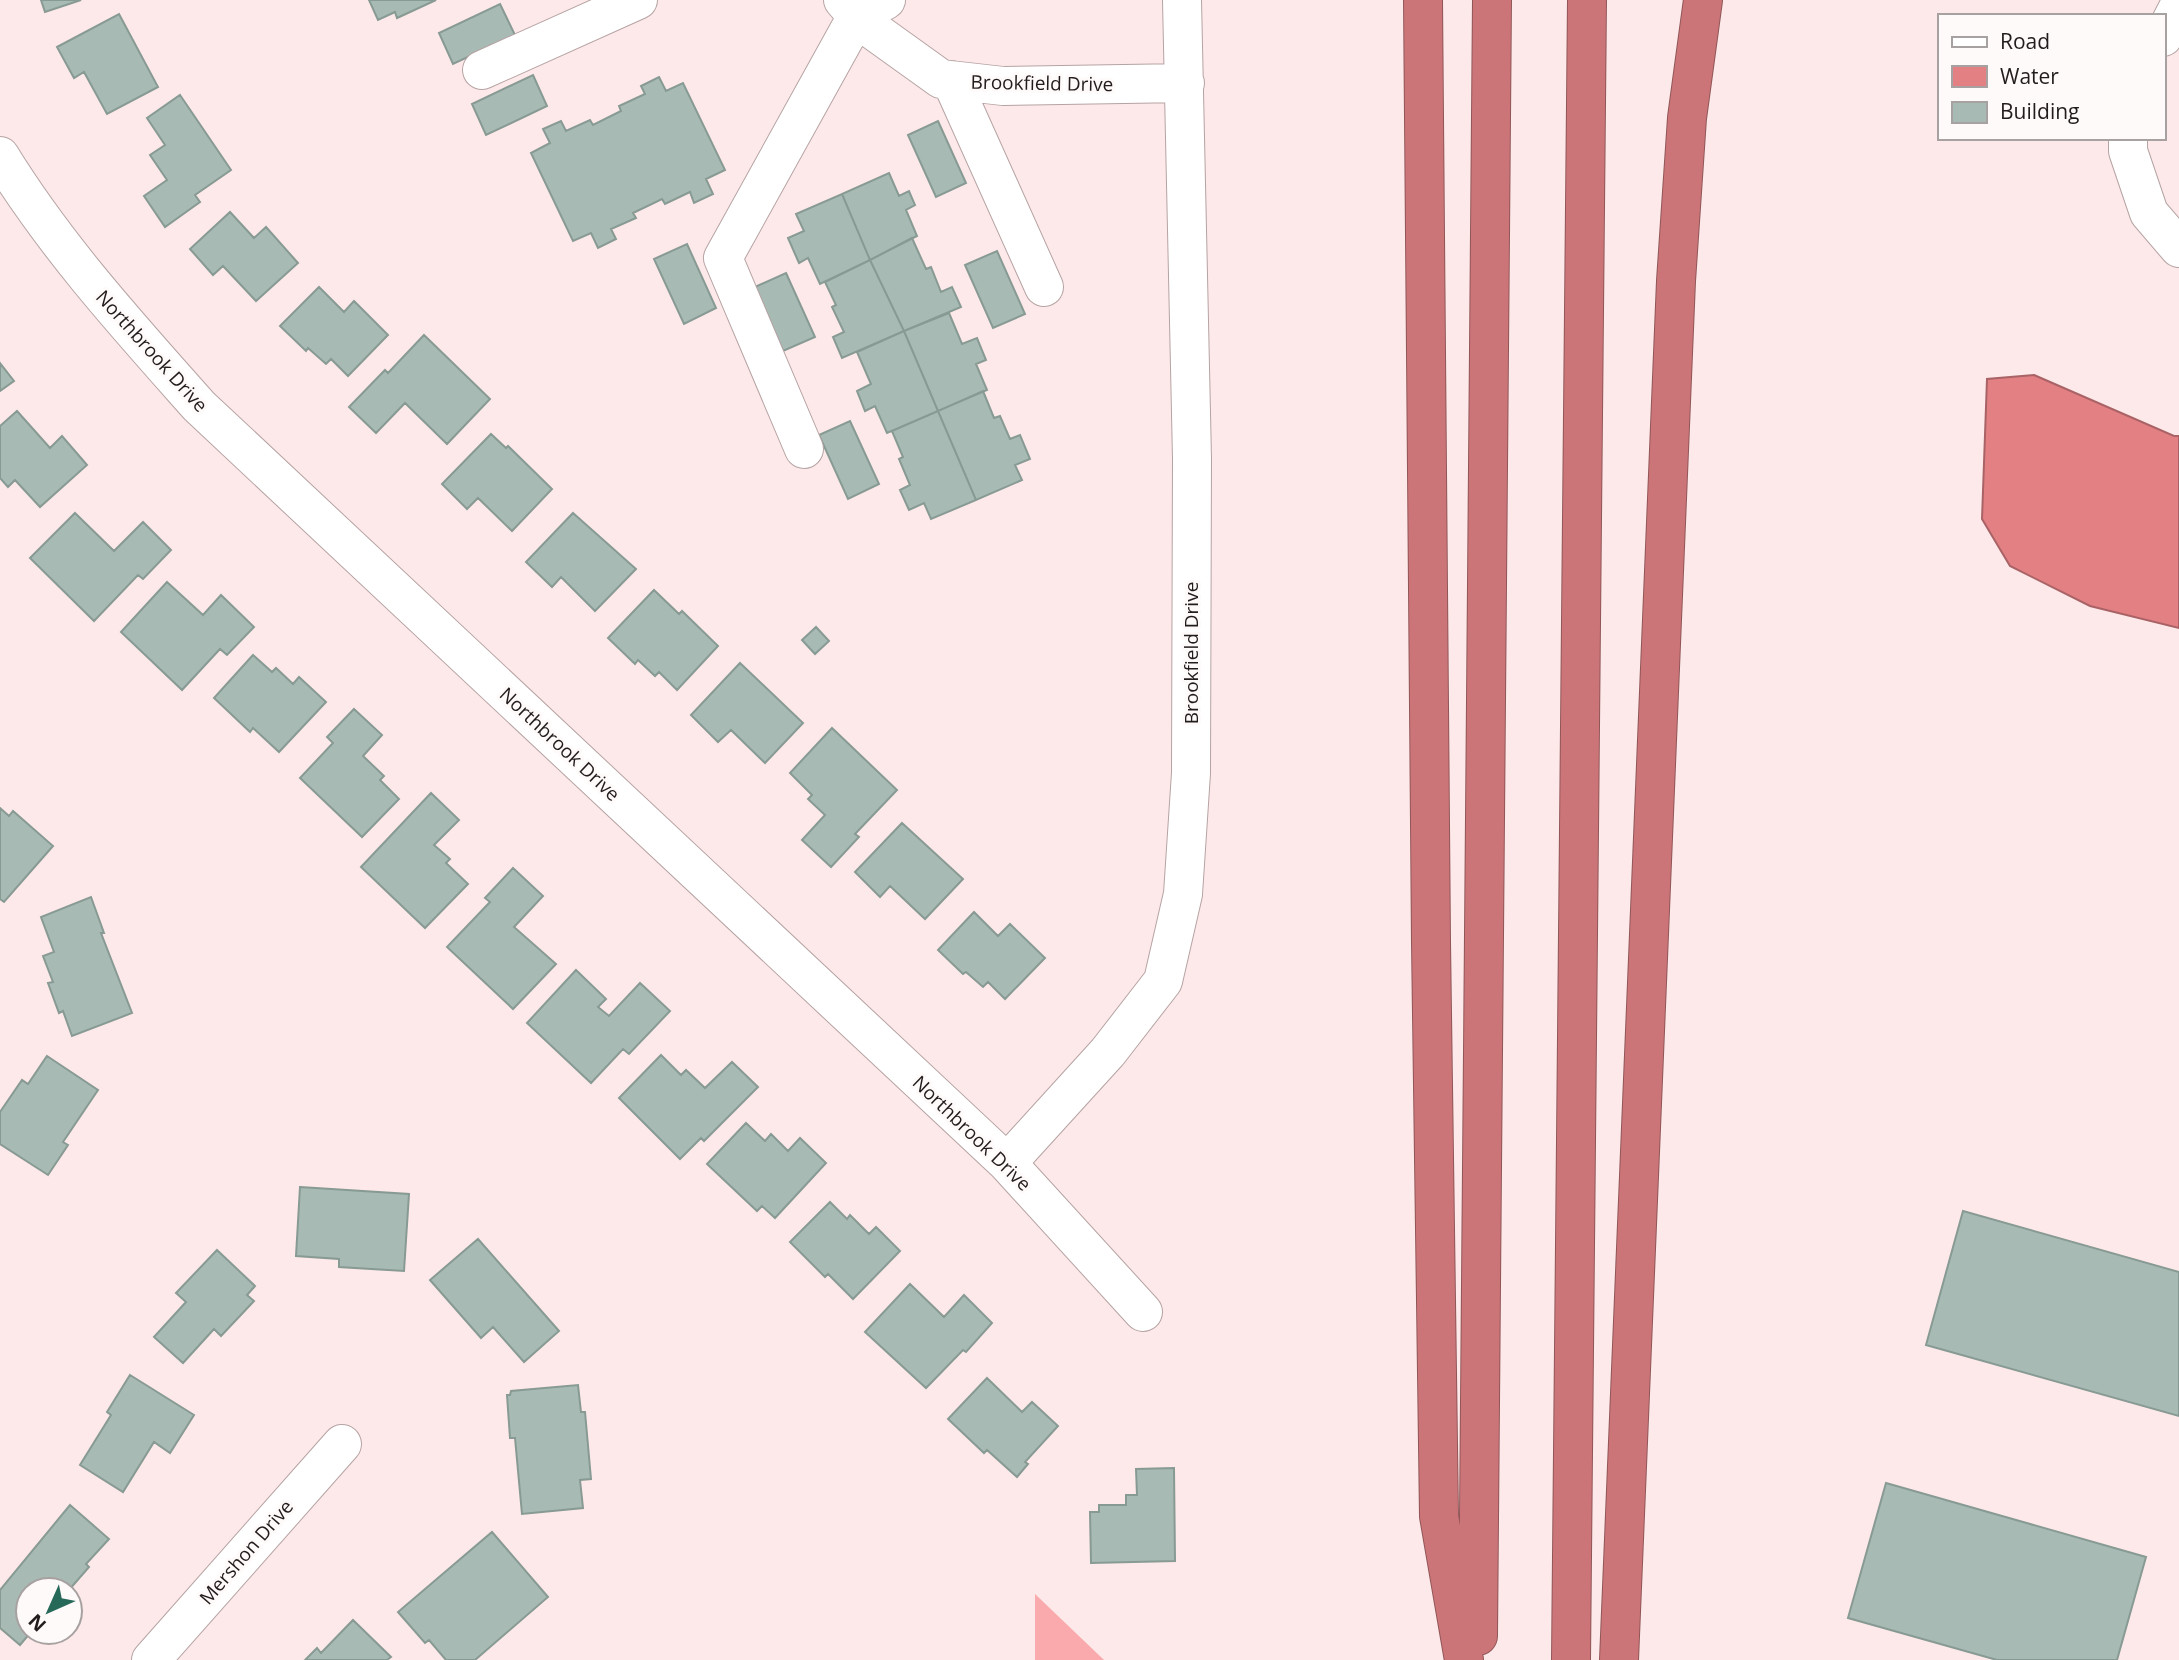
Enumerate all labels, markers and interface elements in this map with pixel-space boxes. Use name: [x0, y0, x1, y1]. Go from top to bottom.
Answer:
legend: [1938, 14, 2165, 140]
text: Road: [2000, 27, 2050, 55]
text: Water: [2000, 62, 2059, 90]
street label: Brookfield Drive: [970, 69, 1114, 97]
text: Building: [2000, 97, 2079, 125]
street label: Northbrook Drive: [90, 284, 214, 418]
street label: Brookfield Drive: [1178, 582, 1204, 724]
street label: Northbrook Drive: [494, 681, 626, 807]
street label: Northbrook Drive: [907, 1070, 1037, 1196]
street label: Mershon Drive: [193, 1494, 299, 1610]
north arrow: [14, 1576, 84, 1646]
text: N: [22, 1608, 52, 1638]

